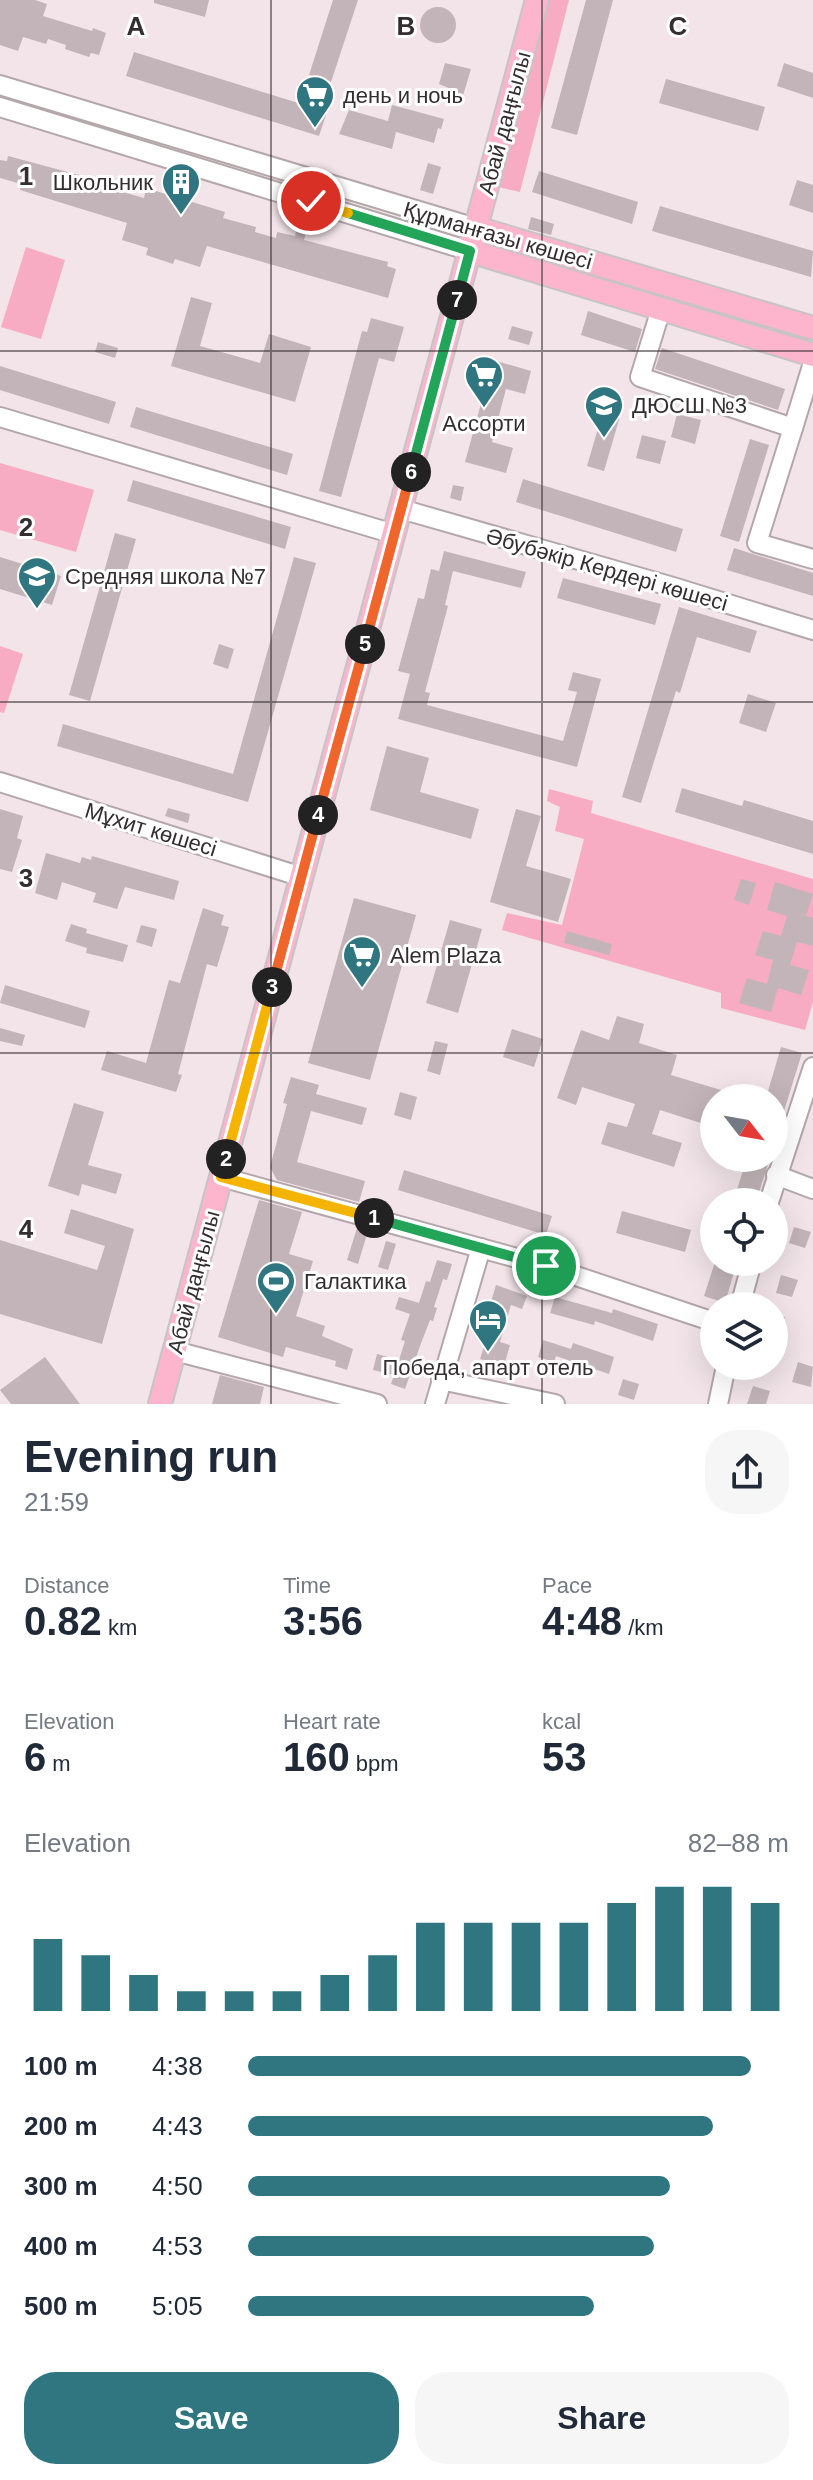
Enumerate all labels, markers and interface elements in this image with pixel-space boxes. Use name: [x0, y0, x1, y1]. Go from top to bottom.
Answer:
text: A: [127, 11, 146, 41]
text: B: [397, 11, 415, 41]
text: C: [669, 11, 688, 41]
street label: Абай даңғылы: [473, 49, 536, 197]
supermarket icon: день и ночь: [294, 74, 336, 129]
place label: день и ночь: [343, 83, 463, 108]
text: 1: [19, 161, 33, 191]
building icon: Школьник: [160, 161, 202, 216]
pin: [277, 167, 345, 235]
place label: Школьник: [53, 170, 153, 195]
icon: check: [289, 179, 333, 223]
street label: Құрманғазы көшесі: [401, 197, 595, 274]
pin: 7: [437, 280, 477, 320]
text: 7: [451, 287, 463, 312]
supermarket icon: Ассорти: [463, 354, 505, 409]
school or university icon: ДЮСШ №3: [583, 384, 625, 439]
place label: ДЮСШ №3: [632, 393, 747, 418]
place label: Ассорти: [442, 411, 526, 436]
pin: 6: [391, 452, 431, 492]
text: 6: [405, 459, 417, 484]
text: 2: [19, 512, 33, 542]
street label: Әбубәкір Кердері көшесі: [483, 523, 731, 616]
school or university icon: Средняя школа №7: [16, 555, 58, 610]
place label: Средняя школа №7: [65, 564, 266, 589]
pin: 5: [345, 624, 385, 664]
text: 5: [359, 631, 371, 656]
pin: 4: [298, 795, 338, 835]
street label: Мұхит көшесі: [82, 798, 220, 861]
text: 4: [312, 802, 324, 827]
text: 3: [19, 863, 33, 893]
supermarket icon: Alem Plaza: [341, 934, 383, 989]
place label: Alem Plaza: [390, 943, 502, 968]
pin: 3: [252, 967, 292, 1007]
text: 3: [266, 974, 278, 999]
north arrow: [700, 1084, 788, 1172]
map controls: [700, 1084, 788, 1380]
pin: 2: [206, 1139, 246, 1179]
text: 2: [220, 1146, 232, 1171]
button: locate: [700, 1188, 788, 1276]
pin: 1: [354, 1198, 394, 1238]
text: 1: [368, 1205, 380, 1230]
street label: Абай даңғылы: [162, 1208, 225, 1356]
text: 4: [19, 1214, 34, 1244]
pin: [512, 1232, 580, 1300]
icon: arrive: [524, 1244, 568, 1288]
sports icon: Галактика: [255, 1260, 297, 1315]
place label: Галактика: [304, 1269, 407, 1294]
button: layers: [700, 1292, 788, 1380]
hotel icon: Победа, апарт отель: [467, 1298, 509, 1353]
place label: Победа, апарт отель: [382, 1355, 594, 1380]
button: share: [705, 1430, 789, 1514]
text: Evening run: [24, 1432, 278, 1481]
text: 21:59: [24, 1487, 89, 1517]
text: Distance: [24, 1573, 110, 1598]
text: Time: [283, 1573, 331, 1598]
text: Pace: [542, 1573, 592, 1598]
text: 0.82: [24, 1599, 102, 1643]
text: 3:56: [283, 1599, 363, 1643]
text: 4:48: [542, 1599, 622, 1643]
text: km: [102, 1615, 137, 1640]
text: /km: [622, 1615, 664, 1640]
text: Elevation: [24, 1709, 115, 1734]
text: Heart rate: [283, 1709, 381, 1734]
text: kcal: [542, 1709, 581, 1734]
text: 6: [24, 1735, 46, 1779]
text: 160: [283, 1735, 350, 1779]
text: 53: [542, 1735, 587, 1779]
text: m: [46, 1751, 71, 1776]
text: bpm: [350, 1751, 399, 1776]
text: Elevation: [24, 1828, 131, 1858]
text: 82–88 m: [688, 1828, 789, 1858]
text: 100 m: [24, 2051, 98, 2081]
text: 4:38: [152, 2051, 203, 2081]
text: 200 m: [24, 2111, 98, 2141]
text: 4:43: [152, 2111, 203, 2141]
text: 300 m: [24, 2171, 98, 2201]
text: 4:50: [152, 2171, 203, 2201]
text: 400 m: [24, 2231, 98, 2261]
text: 4:53: [152, 2231, 203, 2261]
text: 500 m: [24, 2291, 98, 2321]
text: 5:05: [152, 2291, 203, 2321]
button: Save: [24, 2372, 399, 2464]
button: Share: [415, 2372, 789, 2464]

